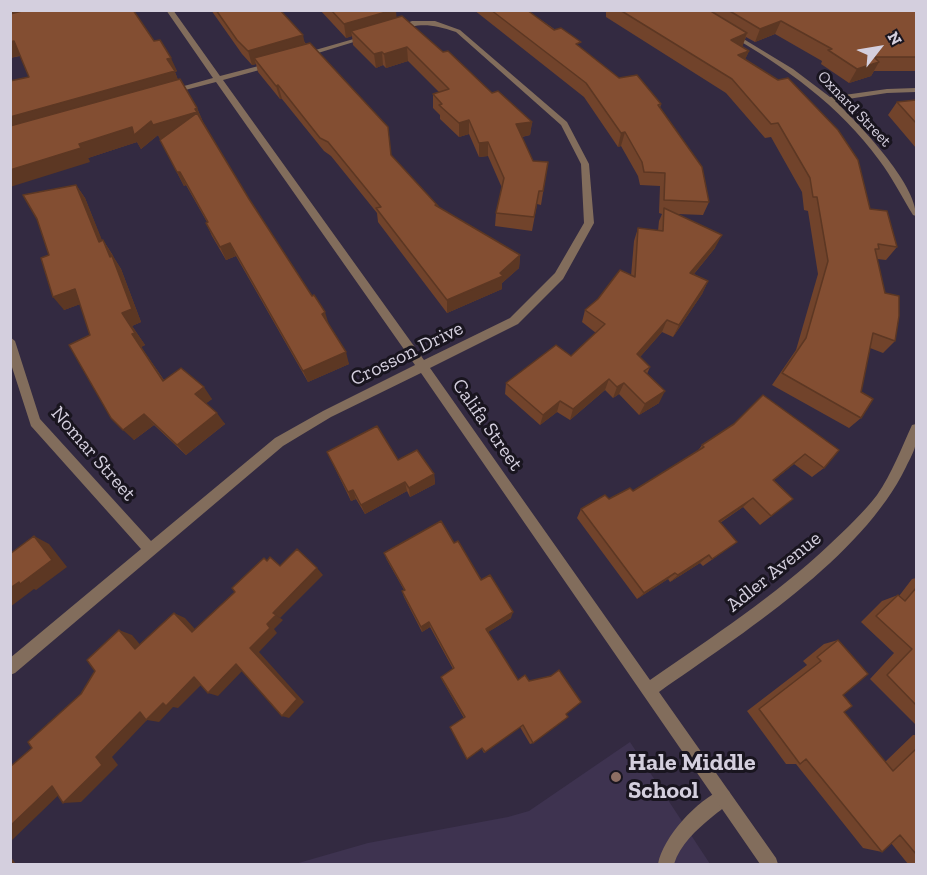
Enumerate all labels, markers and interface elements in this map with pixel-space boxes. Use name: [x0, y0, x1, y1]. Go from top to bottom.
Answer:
north arrow: [849, 18, 909, 78]
text: N: [884, 28, 906, 49]
street label: Oxnard Street: [813, 67, 895, 151]
street label: Crosson Drive: [347, 316, 467, 392]
street label: Califa Street: [447, 374, 527, 476]
street label: Nomar Street: [46, 402, 140, 506]
street label: Adler Avenue: [722, 527, 826, 617]
place label: Hale Middle School: [628, 749, 756, 805]
marker: Hale Middle School: [609, 770, 623, 784]

